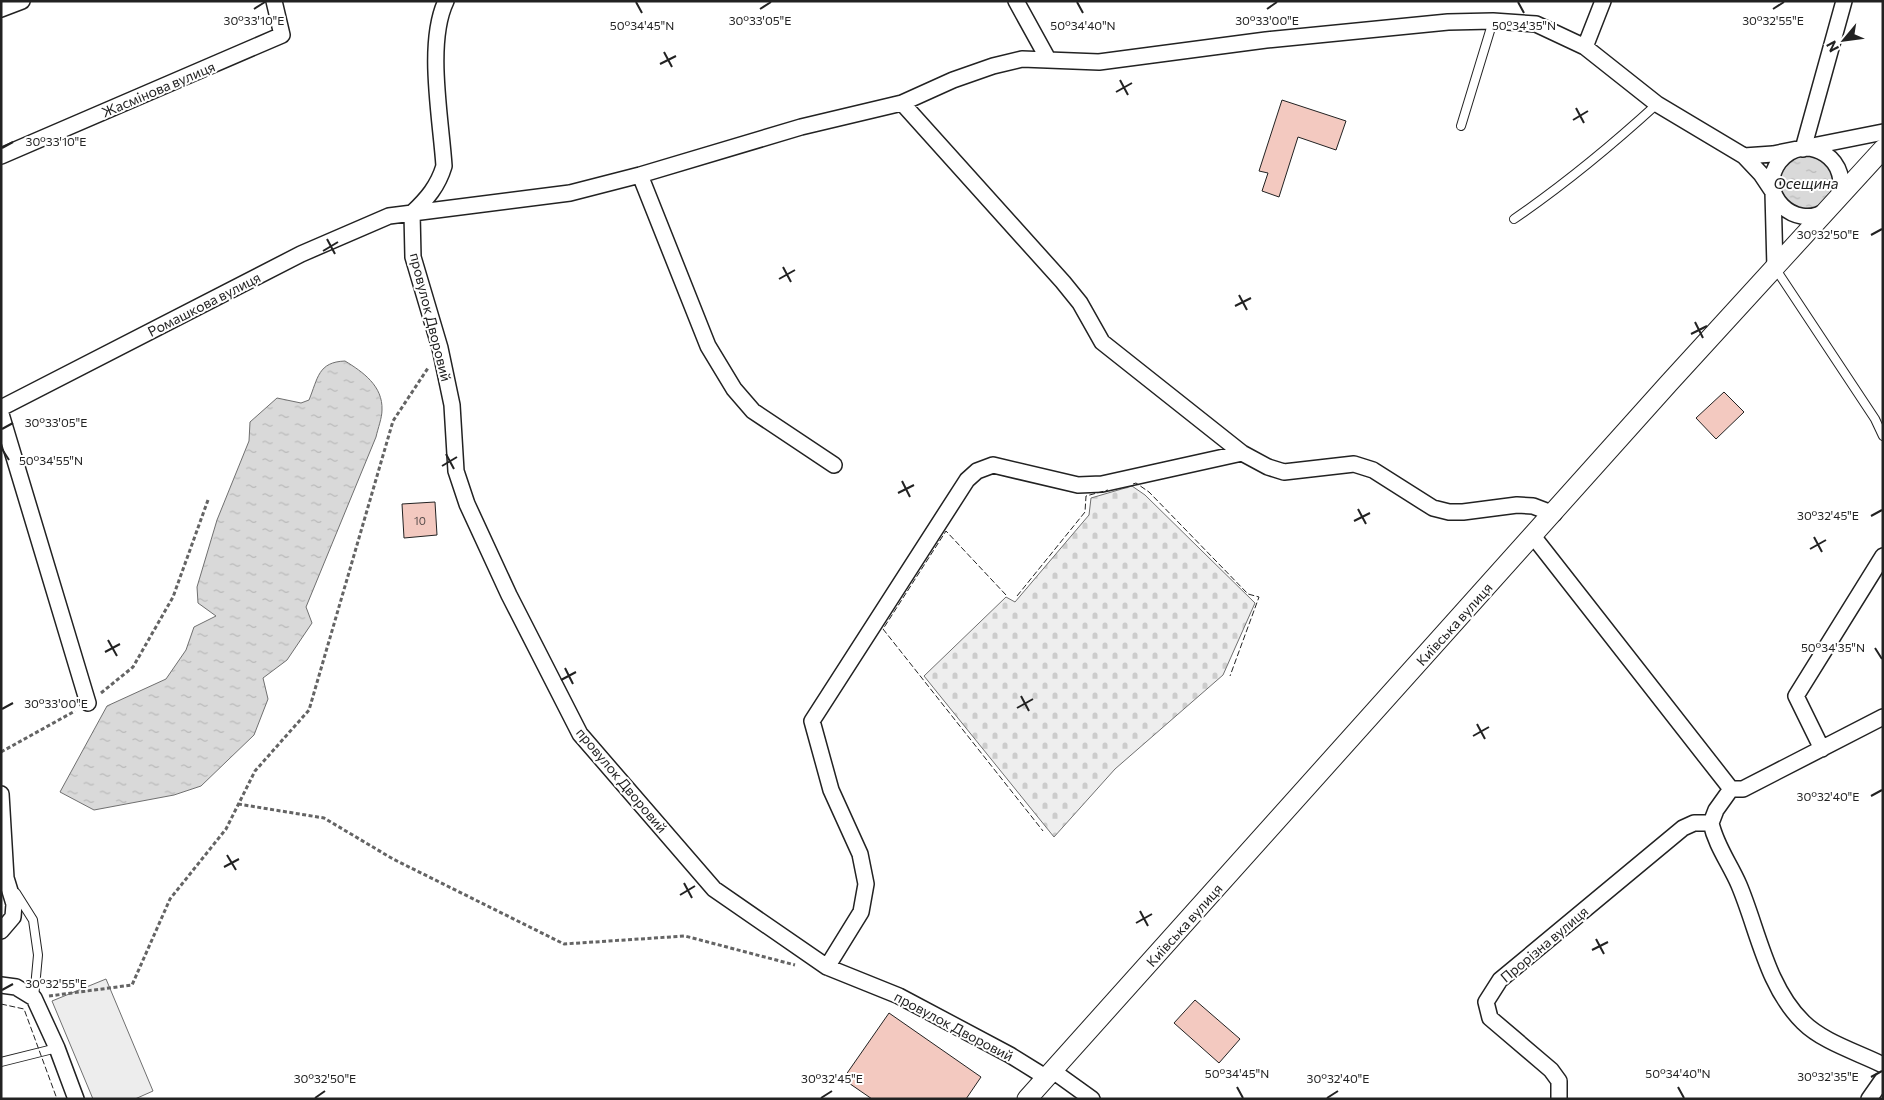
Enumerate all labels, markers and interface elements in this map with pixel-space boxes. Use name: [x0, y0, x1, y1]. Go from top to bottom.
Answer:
text: 30°33'10"E: [224, 13, 284, 27]
text: 30°33'05"E: [729, 13, 791, 27]
text: 30°33'00"E: [1235, 13, 1299, 27]
text: 30°32'55"E: [1742, 13, 1804, 27]
north arrow: [1819, 15, 1869, 65]
text: 50°34'45"N: [610, 18, 674, 32]
text: 50°34'40"N: [1050, 18, 1116, 32]
text: 50°34'35"N: [1492, 18, 1556, 32]
text: N: [1822, 38, 1842, 55]
street label: Жасмінова вулиця: [99, 57, 217, 121]
text: 30°33'10"E: [26, 134, 86, 148]
water label: Осещина: [1773, 174, 1839, 192]
text: 30°32'50"E: [1797, 227, 1859, 241]
street label: провулок Дворовий: [407, 251, 455, 383]
street label: Ромашкова вулиця: [145, 268, 263, 340]
text: 30°33'05"E: [25, 415, 87, 429]
text: 50°34'55"N: [19, 453, 83, 467]
text: 30°32'45"E: [1797, 508, 1859, 522]
house number: 10: [414, 514, 426, 527]
street label: Київська вулиця: [1412, 579, 1496, 669]
text: 50°34'35"N: [1801, 640, 1865, 654]
text: 30°33'00"E: [24, 696, 88, 710]
street label: провулок Дворовий: [573, 724, 671, 836]
text: 30°32'40"E: [1797, 789, 1859, 803]
street label: Київська вулиця: [1142, 880, 1226, 970]
street label: Прорізна вулиця: [1497, 902, 1591, 986]
text: 30°32'55"E: [25, 976, 87, 990]
street label: провулок Дворовий: [892, 987, 1016, 1065]
text: 50°34'45"N: [1205, 1066, 1269, 1080]
text: 50°34'40"N: [1645, 1066, 1711, 1080]
text: 30°32'35"E: [1797, 1069, 1859, 1083]
text: 30°32'50"E: [294, 1071, 356, 1085]
text: 30°32'45"E: [801, 1071, 863, 1085]
text: 30°32'40"E: [1307, 1071, 1369, 1085]

